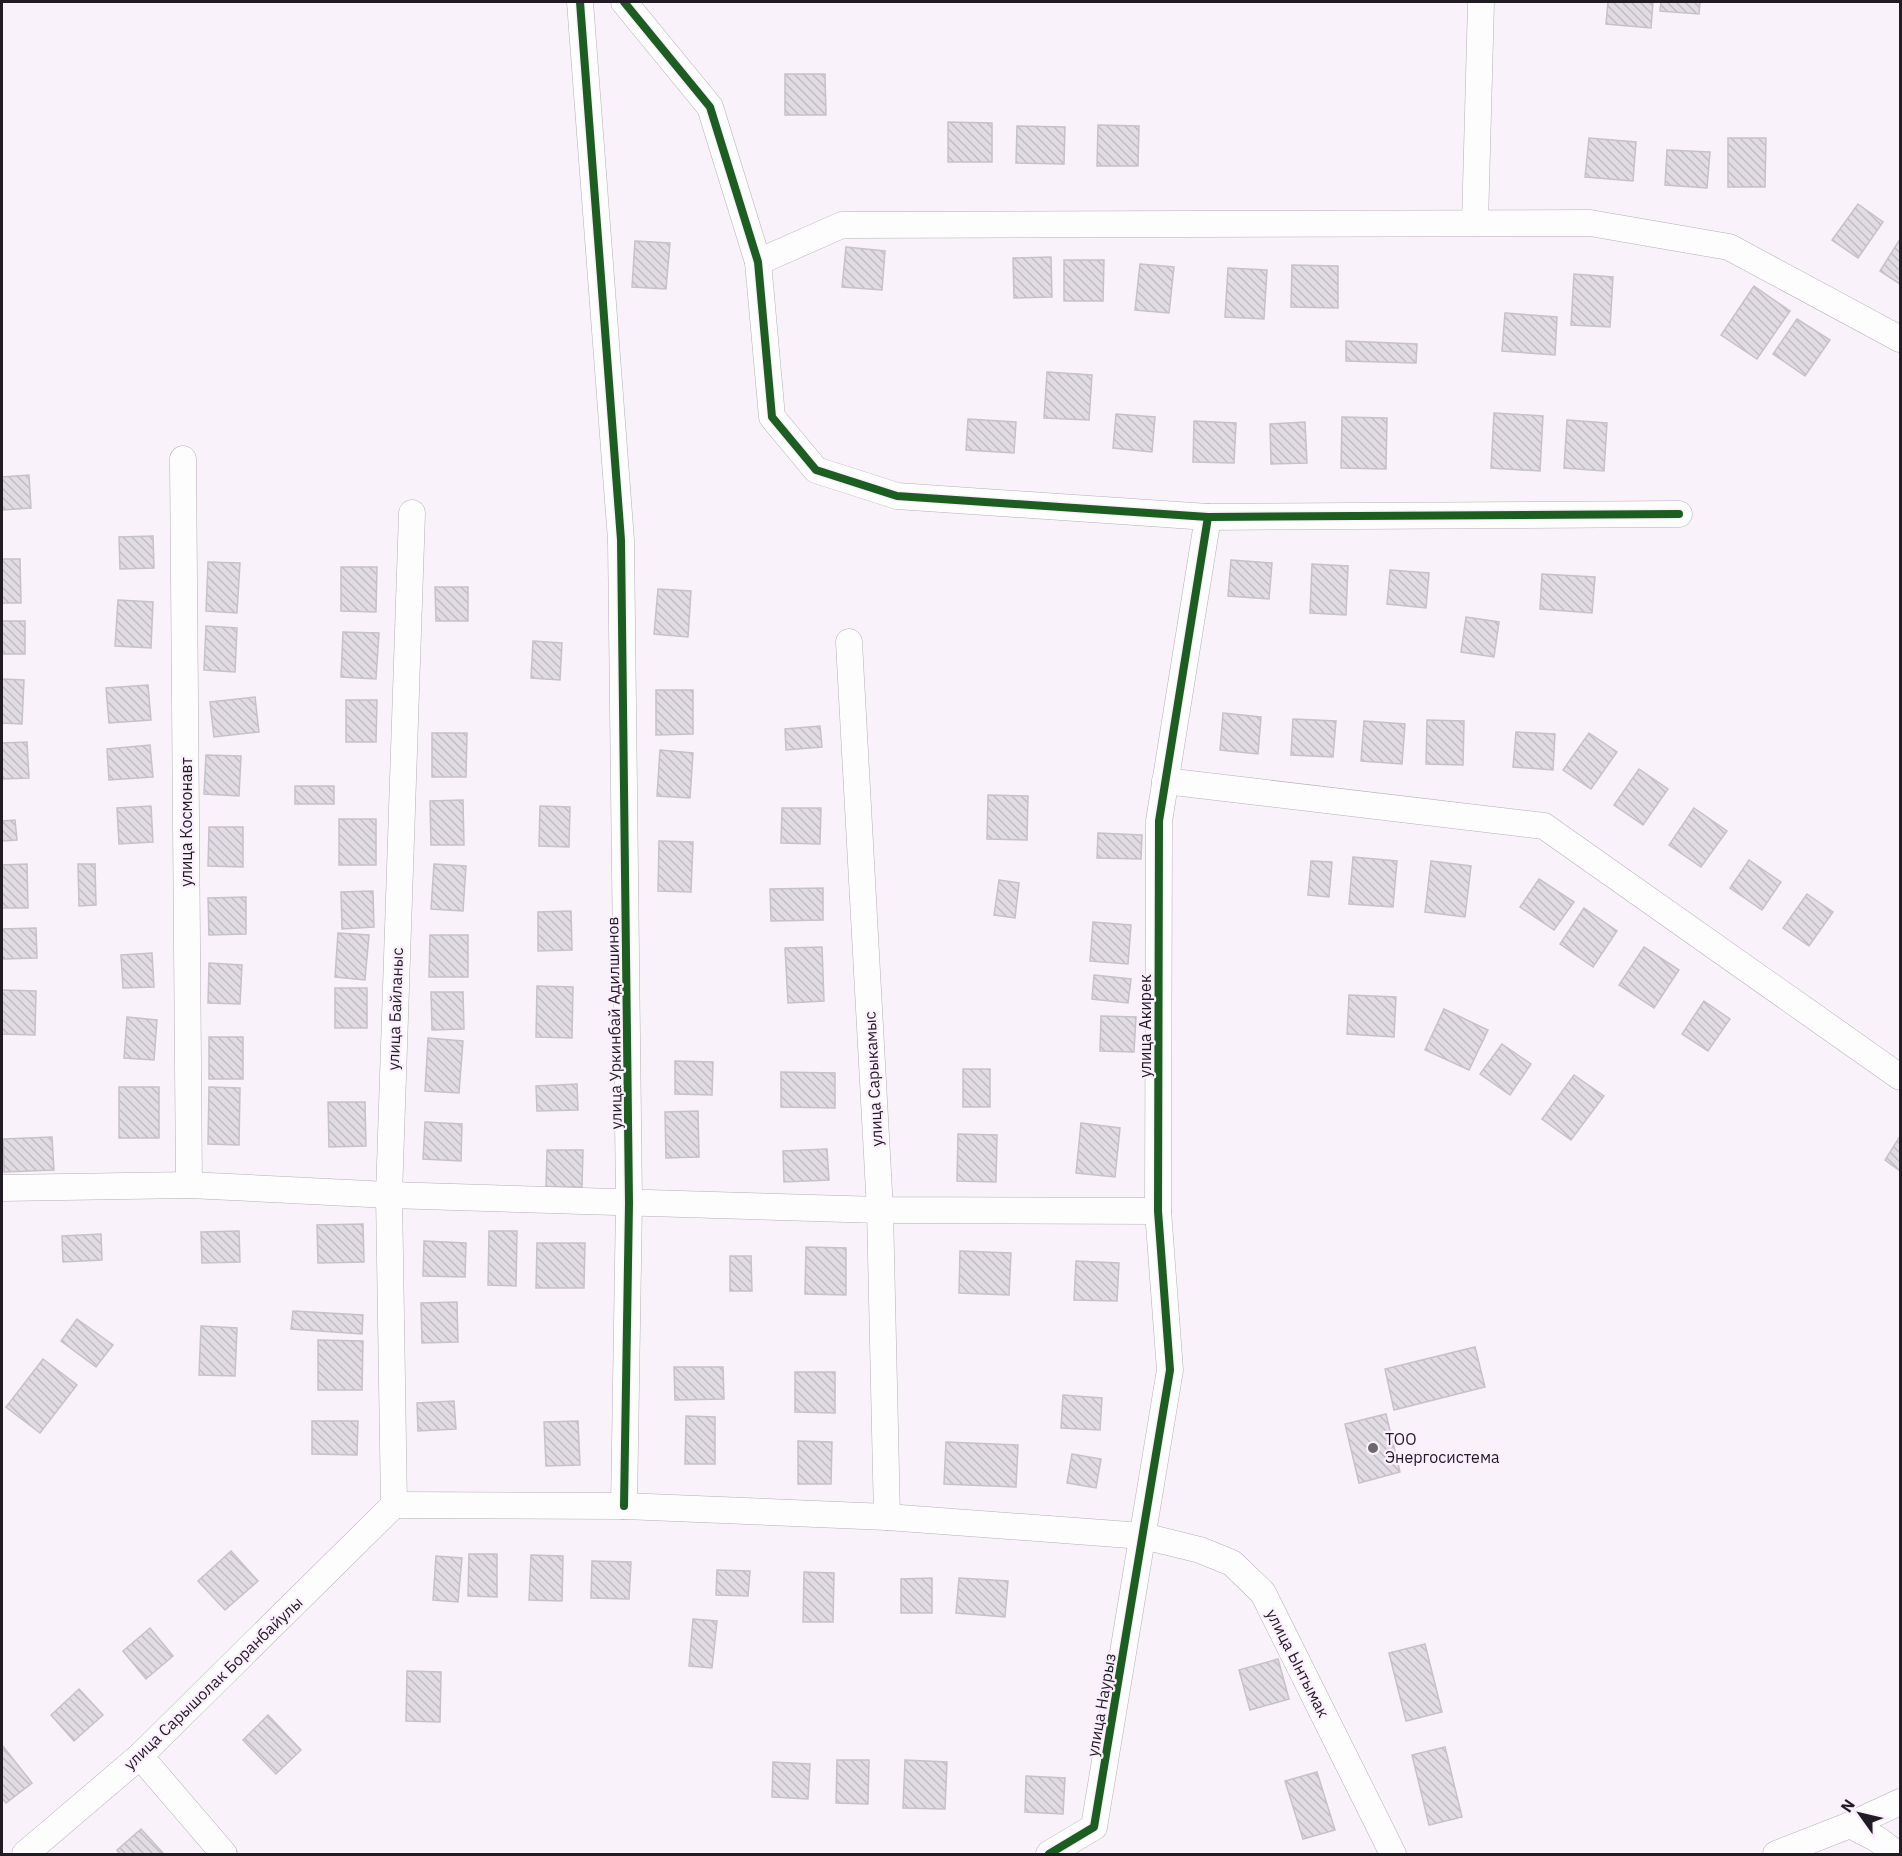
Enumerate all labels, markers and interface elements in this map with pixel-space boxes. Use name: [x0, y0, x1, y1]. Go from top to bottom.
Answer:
street label: улица Космонавт: [176, 757, 196, 887]
street label: улица Уркинбай Адилшинов: [602, 916, 626, 1130]
street label: улица Байланыс: [383, 947, 407, 1071]
street label: улица Акирек: [1135, 974, 1155, 1078]
street label: улица Сарыкамыс: [859, 1011, 887, 1147]
place label: ТОО Энергосистема: [1385, 1429, 1500, 1467]
marker: ТОО Энергосистема: [1366, 1441, 1380, 1455]
street label: улица Сарышолак Боранбайулы: [119, 1592, 307, 1774]
street label: улица Ынтымак: [1262, 1605, 1334, 1721]
street label: улица Наурыз: [1082, 1652, 1120, 1758]
north arrow: [1830, 1784, 1890, 1844]
text: N: [1836, 1795, 1859, 1816]

